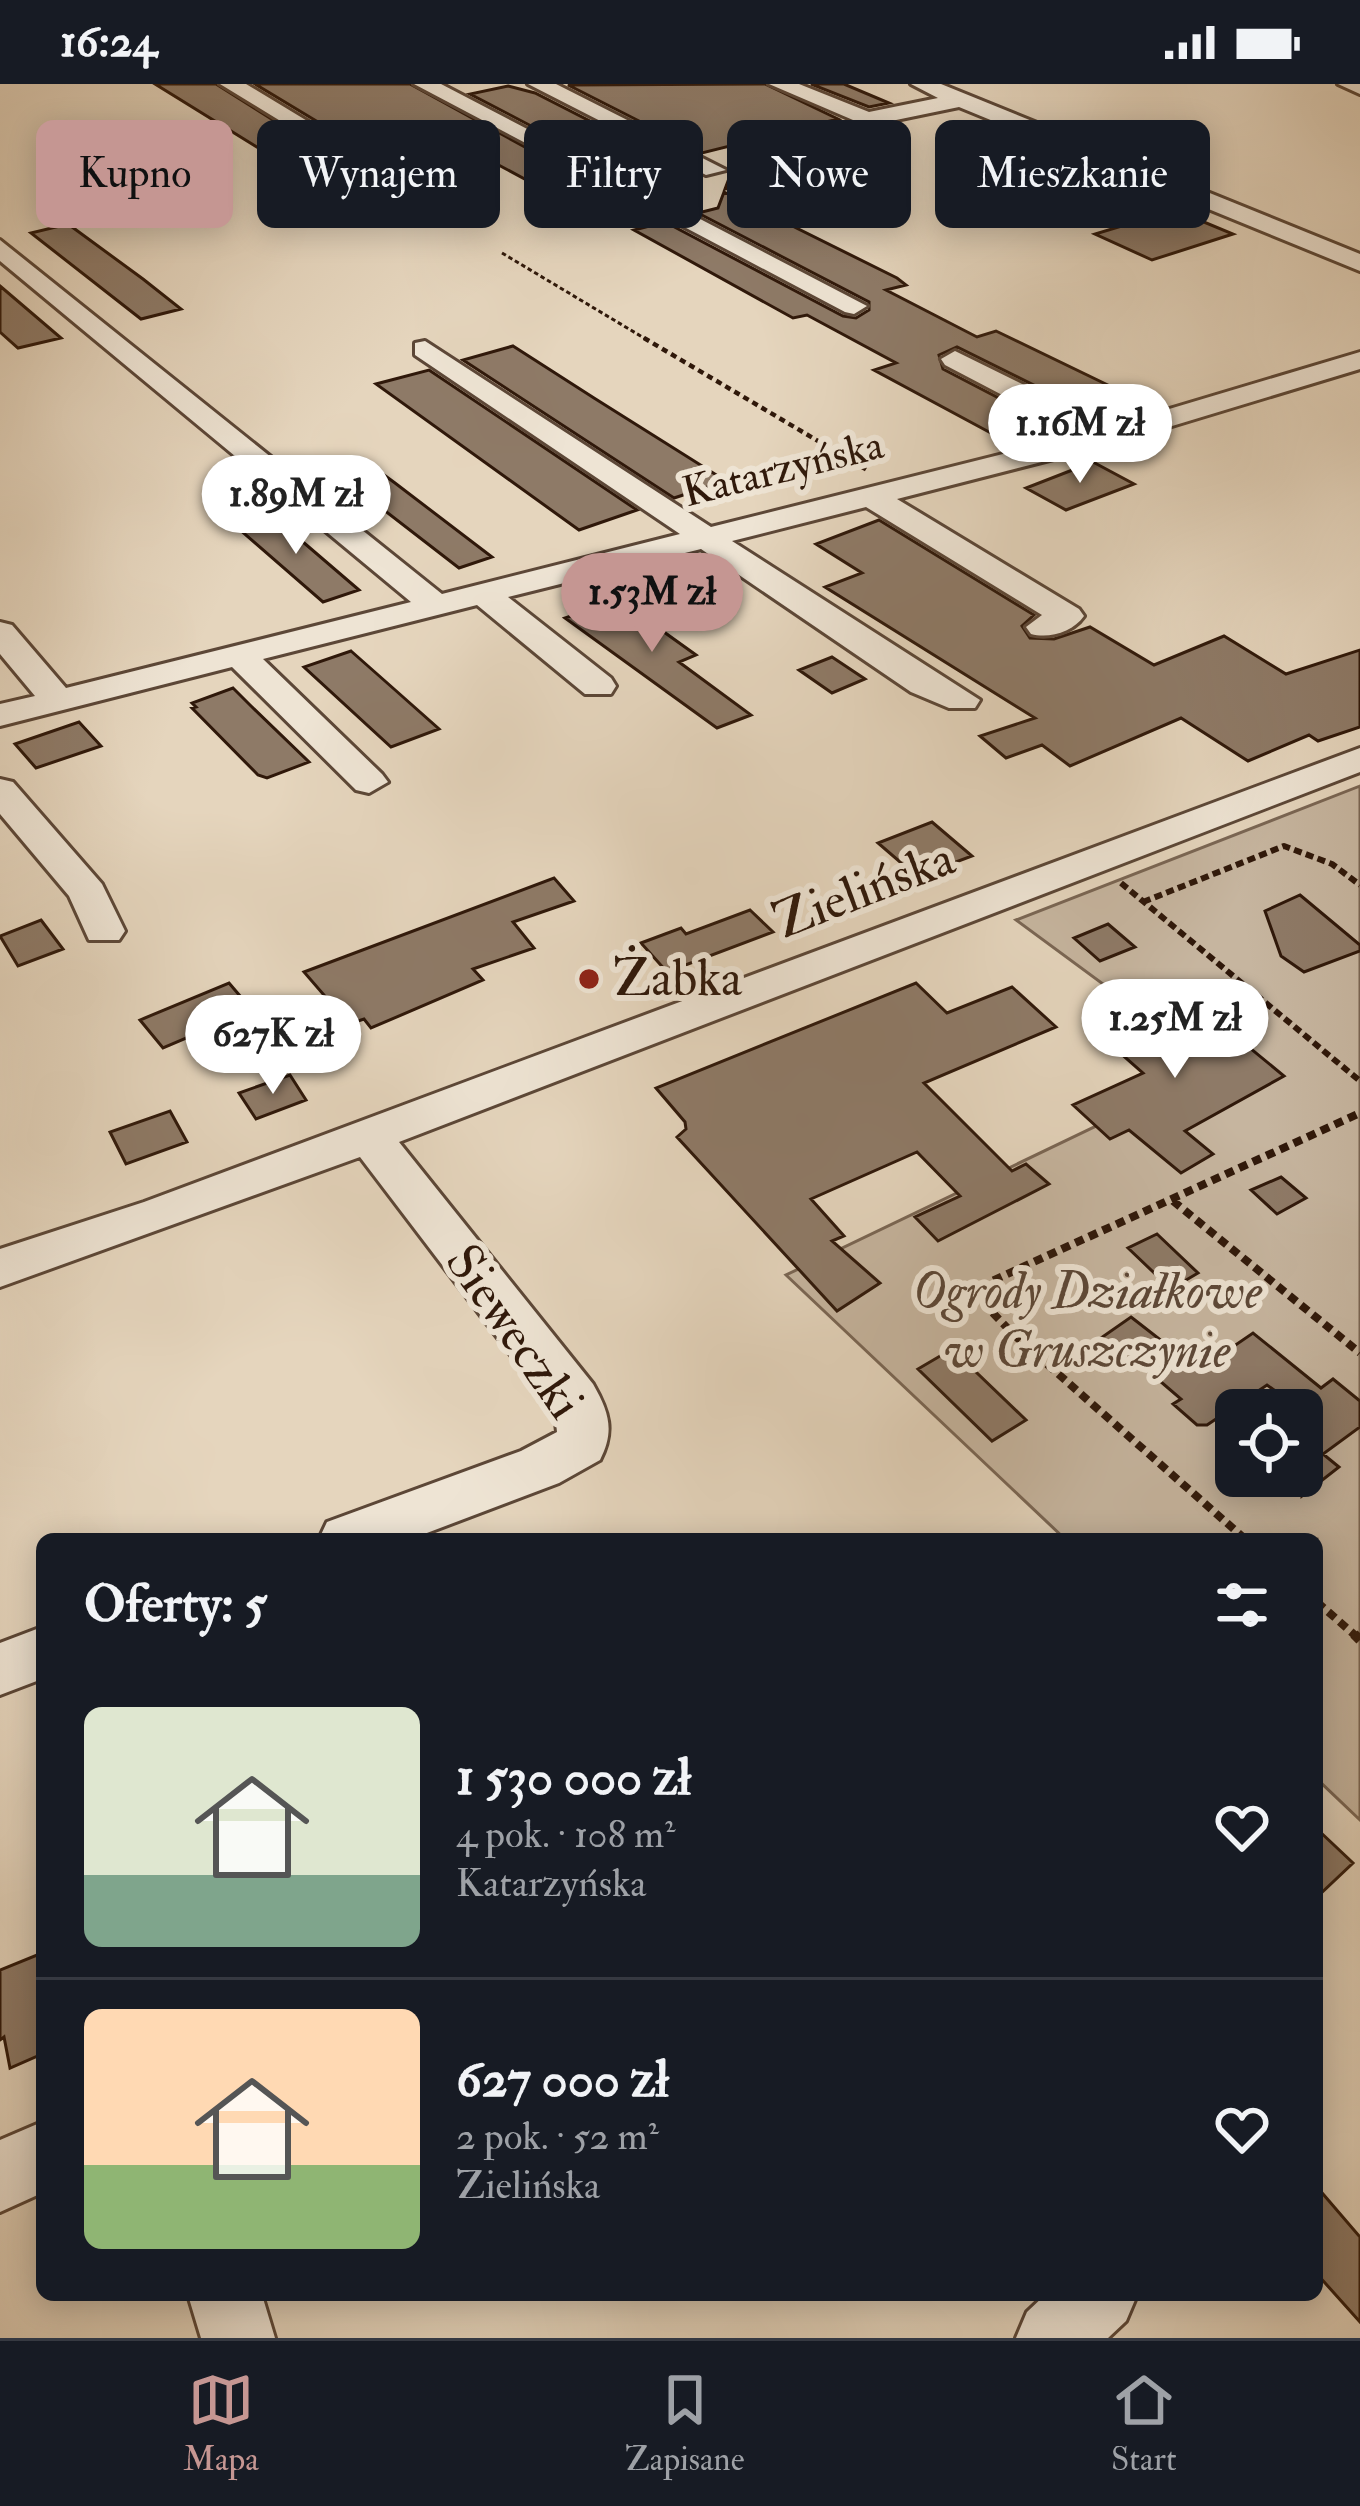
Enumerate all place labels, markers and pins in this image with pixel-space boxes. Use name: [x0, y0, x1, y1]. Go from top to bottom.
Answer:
pin: 1.16M zł: [956, 384, 1204, 486]
pin: 1.89M zł: [172, 455, 420, 557]
pin: 1.53M zł: [528, 553, 776, 655]
place label: Żabka: [613, 945, 743, 1011]
marker: Żabka: [576, 966, 602, 992]
pin: 1.25M zł: [1051, 979, 1299, 1081]
pin: 627K zł: [162, 995, 384, 1097]

